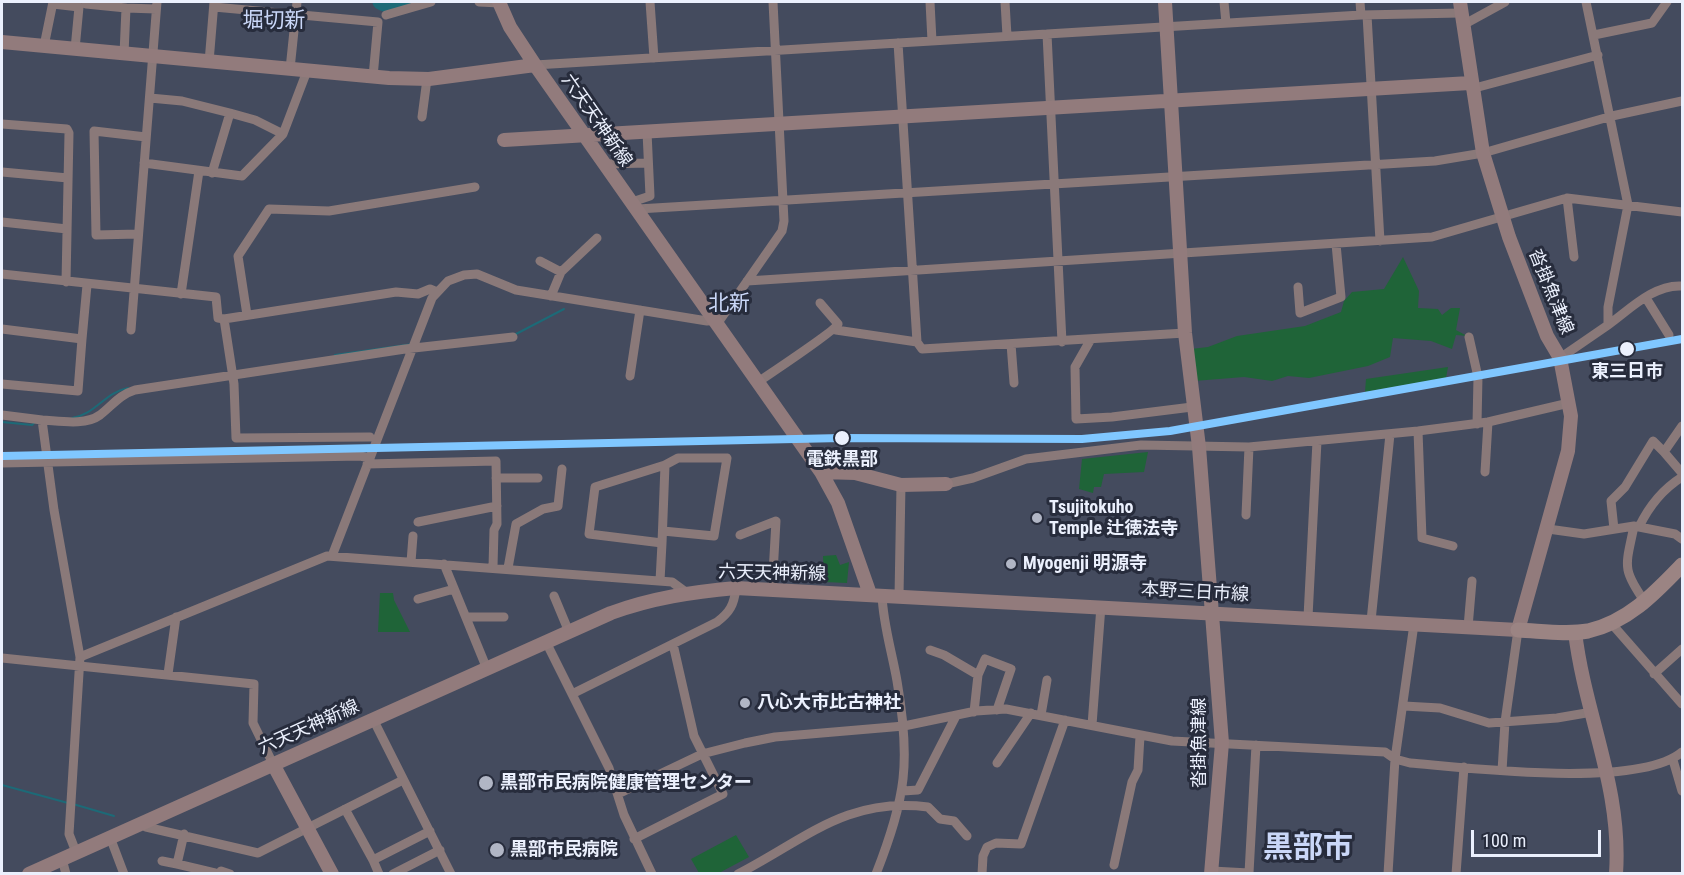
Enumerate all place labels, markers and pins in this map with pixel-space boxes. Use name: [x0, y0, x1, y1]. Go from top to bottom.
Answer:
marker: 東三日市: [1618, 340, 1636, 358]
place label: 東三日市: [1591, 361, 1663, 383]
marker: 電鉄黒部: [833, 429, 851, 447]
place label: 電鉄黒部: [806, 449, 878, 471]
place label: Tsujitokuho Temple 辻徳法寺: [1049, 497, 1178, 540]
marker: Tsujitokuho Temple 辻徳法寺: [1030, 511, 1044, 525]
place label: Myogenji 明源寺: [1023, 553, 1147, 575]
marker: Myogenji 明源寺: [1004, 557, 1018, 571]
place label: 八心大市比古神社: [757, 692, 901, 714]
marker: 八心大市比古神社: [738, 696, 752, 710]
place label: 黒部市民病院健康管理センター: [500, 772, 752, 794]
marker: 黒部市民病院健康管理センター: [477, 774, 495, 792]
place label: 黒部市民病院: [510, 839, 618, 861]
marker: 黒部市民病院: [488, 841, 506, 859]

